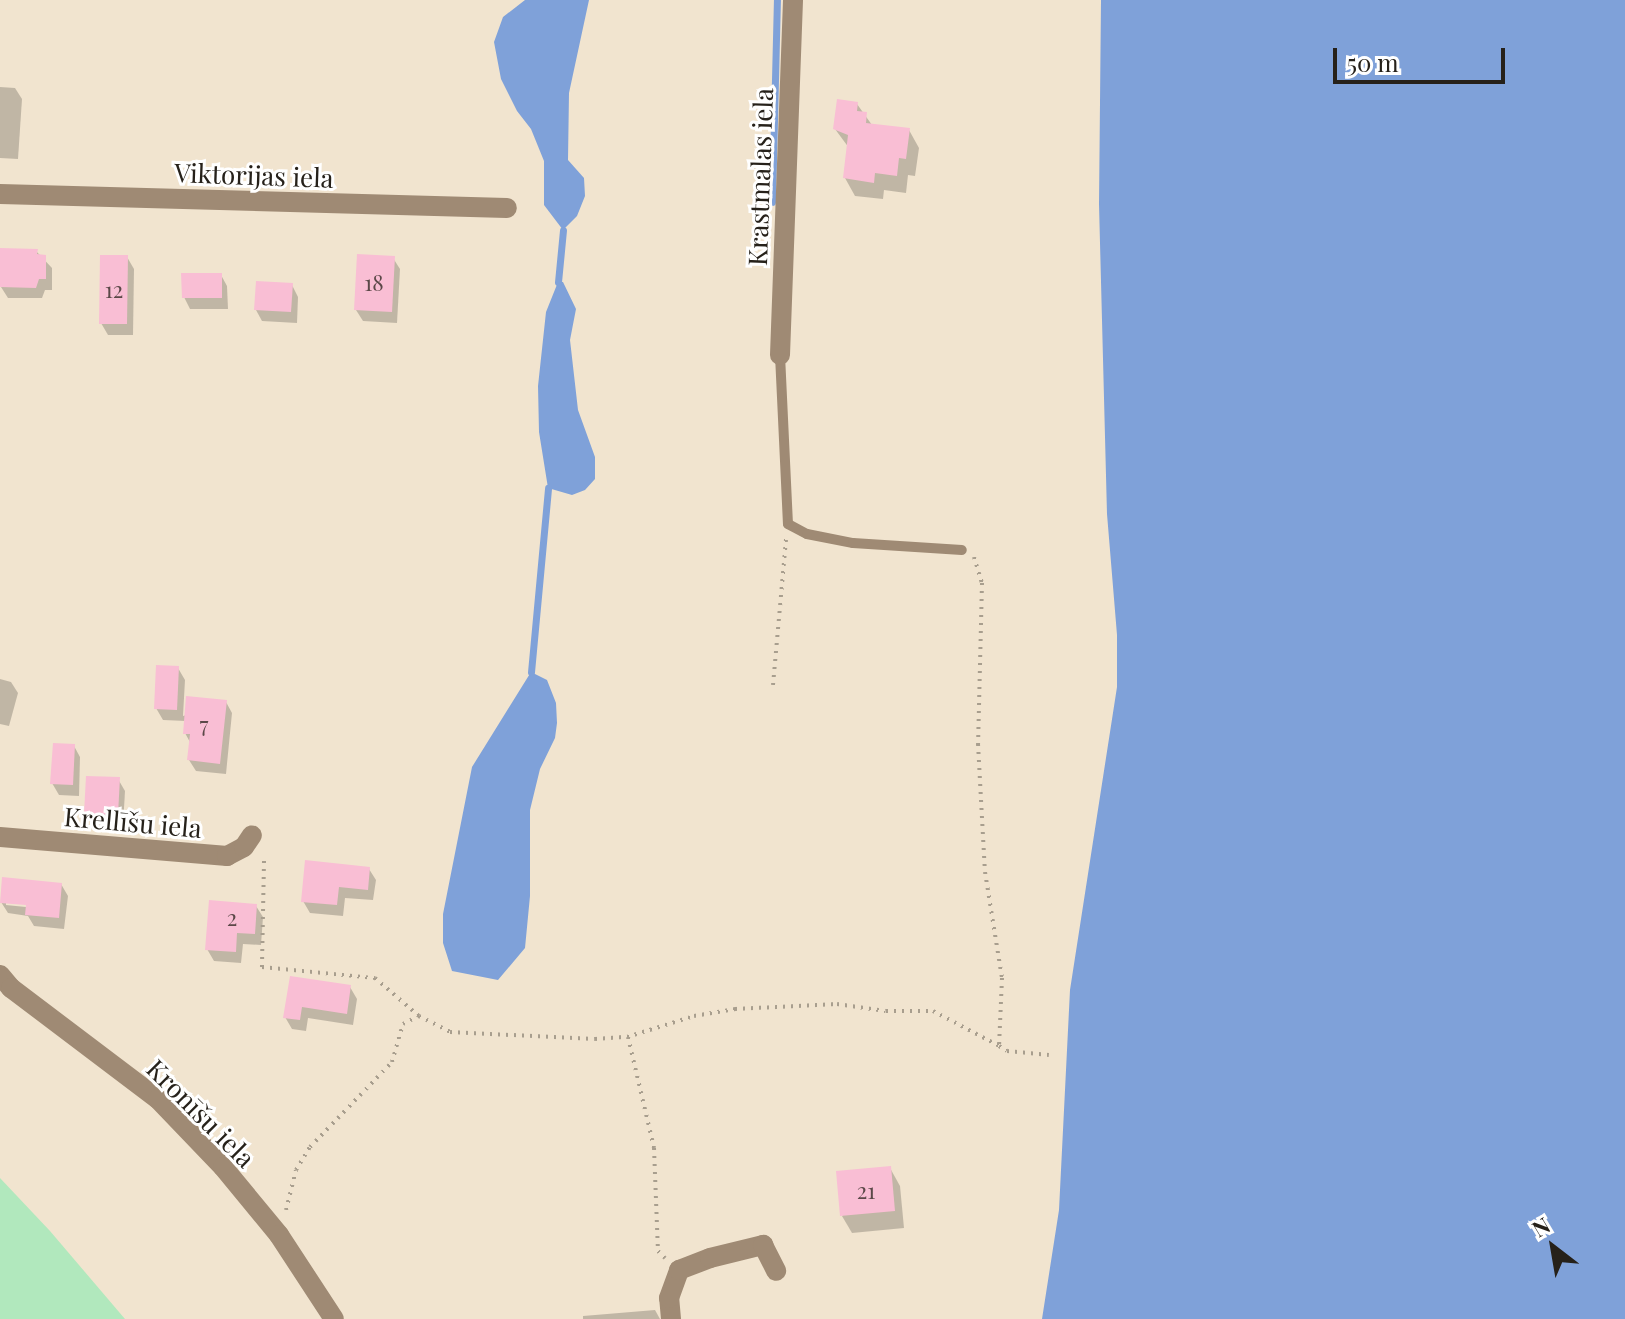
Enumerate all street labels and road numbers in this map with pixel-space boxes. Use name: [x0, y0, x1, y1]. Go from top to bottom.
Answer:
street label: Krastmalas iela: [741, 87, 779, 267]
street label: Viktorijas iela: [174, 157, 334, 193]
street label: Krellīšu iela: [63, 800, 203, 844]
street label: Kronīšu iela: [141, 1053, 261, 1173]

